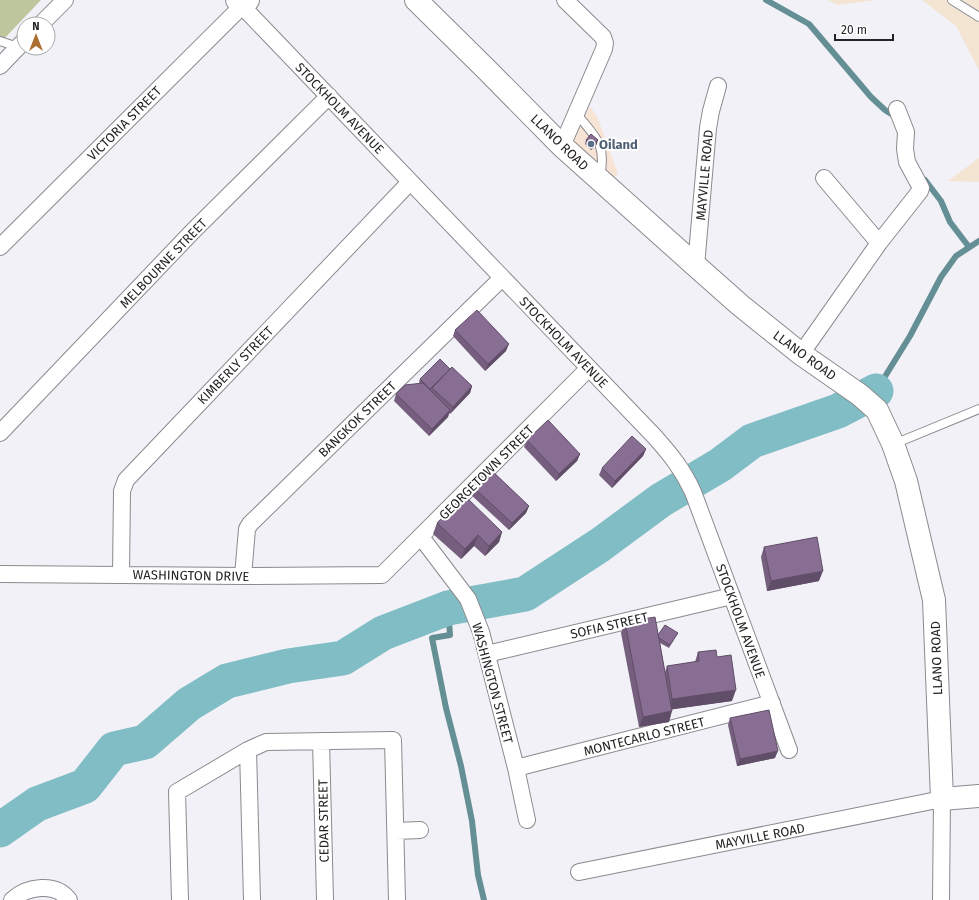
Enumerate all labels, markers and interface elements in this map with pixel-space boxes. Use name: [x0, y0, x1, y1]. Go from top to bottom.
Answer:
north arrow: [16, 16, 56, 56]
scale bar: [835, 16, 893, 42]
text: N: [32, 20, 40, 33]
text: 20 m: [841, 23, 867, 37]
street label: STOCKHOLM AVENUE: [292, 60, 387, 157]
street label: VICTORIA STREET: [84, 83, 165, 163]
street label: LLANO ROAD: [528, 111, 592, 174]
street label: MAYVILLE ROAD: [693, 129, 716, 221]
place label: Oiland: [599, 137, 638, 152]
marker: Oiland: [586, 139, 596, 149]
street label: MELBOURNE STREET: [117, 215, 210, 311]
street label: STOCKHOLM AVENUE: [516, 294, 611, 391]
street label: KIMBERLY STREET: [194, 323, 276, 407]
street label: LLANO ROAD: [770, 328, 839, 383]
street label: BANGKOK STREET: [315, 378, 399, 460]
street label: GEORGETOWN STREET: [436, 422, 537, 523]
street label: STOCKHOLM AVENUE: [713, 562, 768, 680]
street label: WASHINGTON DRIVE: [133, 567, 249, 584]
street label: SOFIA STREET: [569, 609, 650, 642]
street label: WASHINGTON STREET: [469, 621, 516, 745]
street label: LLANO ROAD: [928, 621, 945, 695]
street label: MONTECARLO STREET: [582, 714, 707, 759]
street label: CEDAR STREET: [315, 779, 332, 863]
street label: MAYVILLE ROAD: [714, 820, 806, 853]

